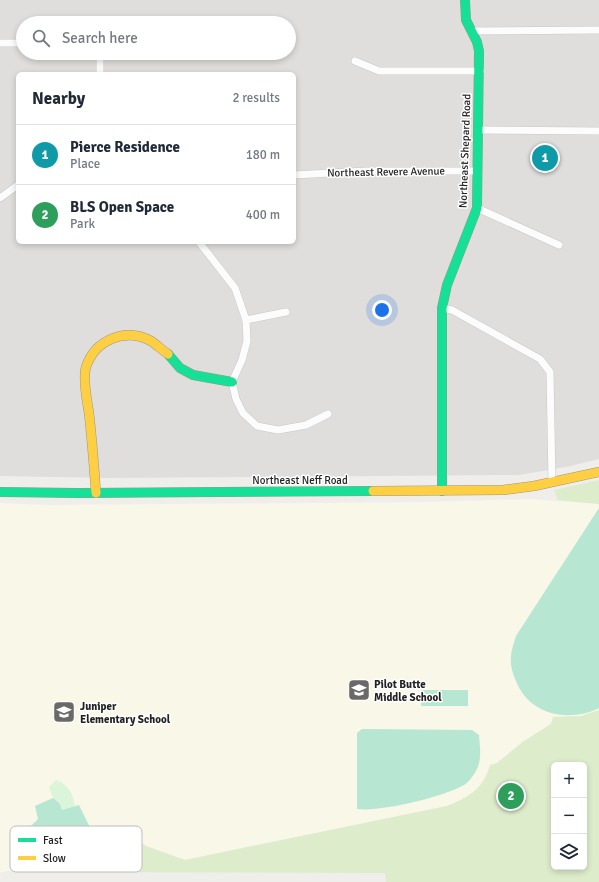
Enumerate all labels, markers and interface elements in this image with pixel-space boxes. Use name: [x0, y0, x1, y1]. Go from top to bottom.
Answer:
search box: [16, 16, 296, 60]
icon: search: [30, 27, 52, 49]
text: Search here: [62, 29, 138, 47]
text: Nearby: [32, 88, 85, 109]
text: 2 results: [232, 90, 280, 106]
street label: Northeast Shepard Road: [457, 94, 473, 208]
text: Pierce Residence: [70, 138, 180, 156]
pin: 1: [532, 143, 558, 173]
text: 1: [41, 147, 49, 163]
text: 180 m: [246, 147, 280, 163]
text: Place: [70, 156, 100, 172]
street label: Northeast Revere Avenue: [327, 164, 445, 180]
text: BLS Open Space: [70, 198, 174, 216]
text: 2: [41, 207, 49, 223]
text: 400 m: [246, 207, 280, 223]
text: Park: [70, 216, 95, 232]
your location: [372, 300, 392, 320]
street label: Northeast Neff Road: [252, 474, 348, 487]
school or university icon: Pilot Butte Middle School: [346, 677, 372, 703]
place label: Pilot Butte Middle School: [374, 678, 442, 704]
school or university icon: Juniper Elementary School: [51, 699, 77, 725]
place label: Juniper Elementary School: [80, 700, 171, 726]
map controls: [551, 762, 587, 870]
button: +: [551, 762, 587, 798]
pin: 2: [498, 781, 524, 811]
button: −: [551, 798, 587, 834]
legend: [10, 826, 142, 872]
text: Fast: [43, 834, 63, 847]
button: layers: [551, 834, 587, 870]
text: Slow: [43, 852, 66, 865]

